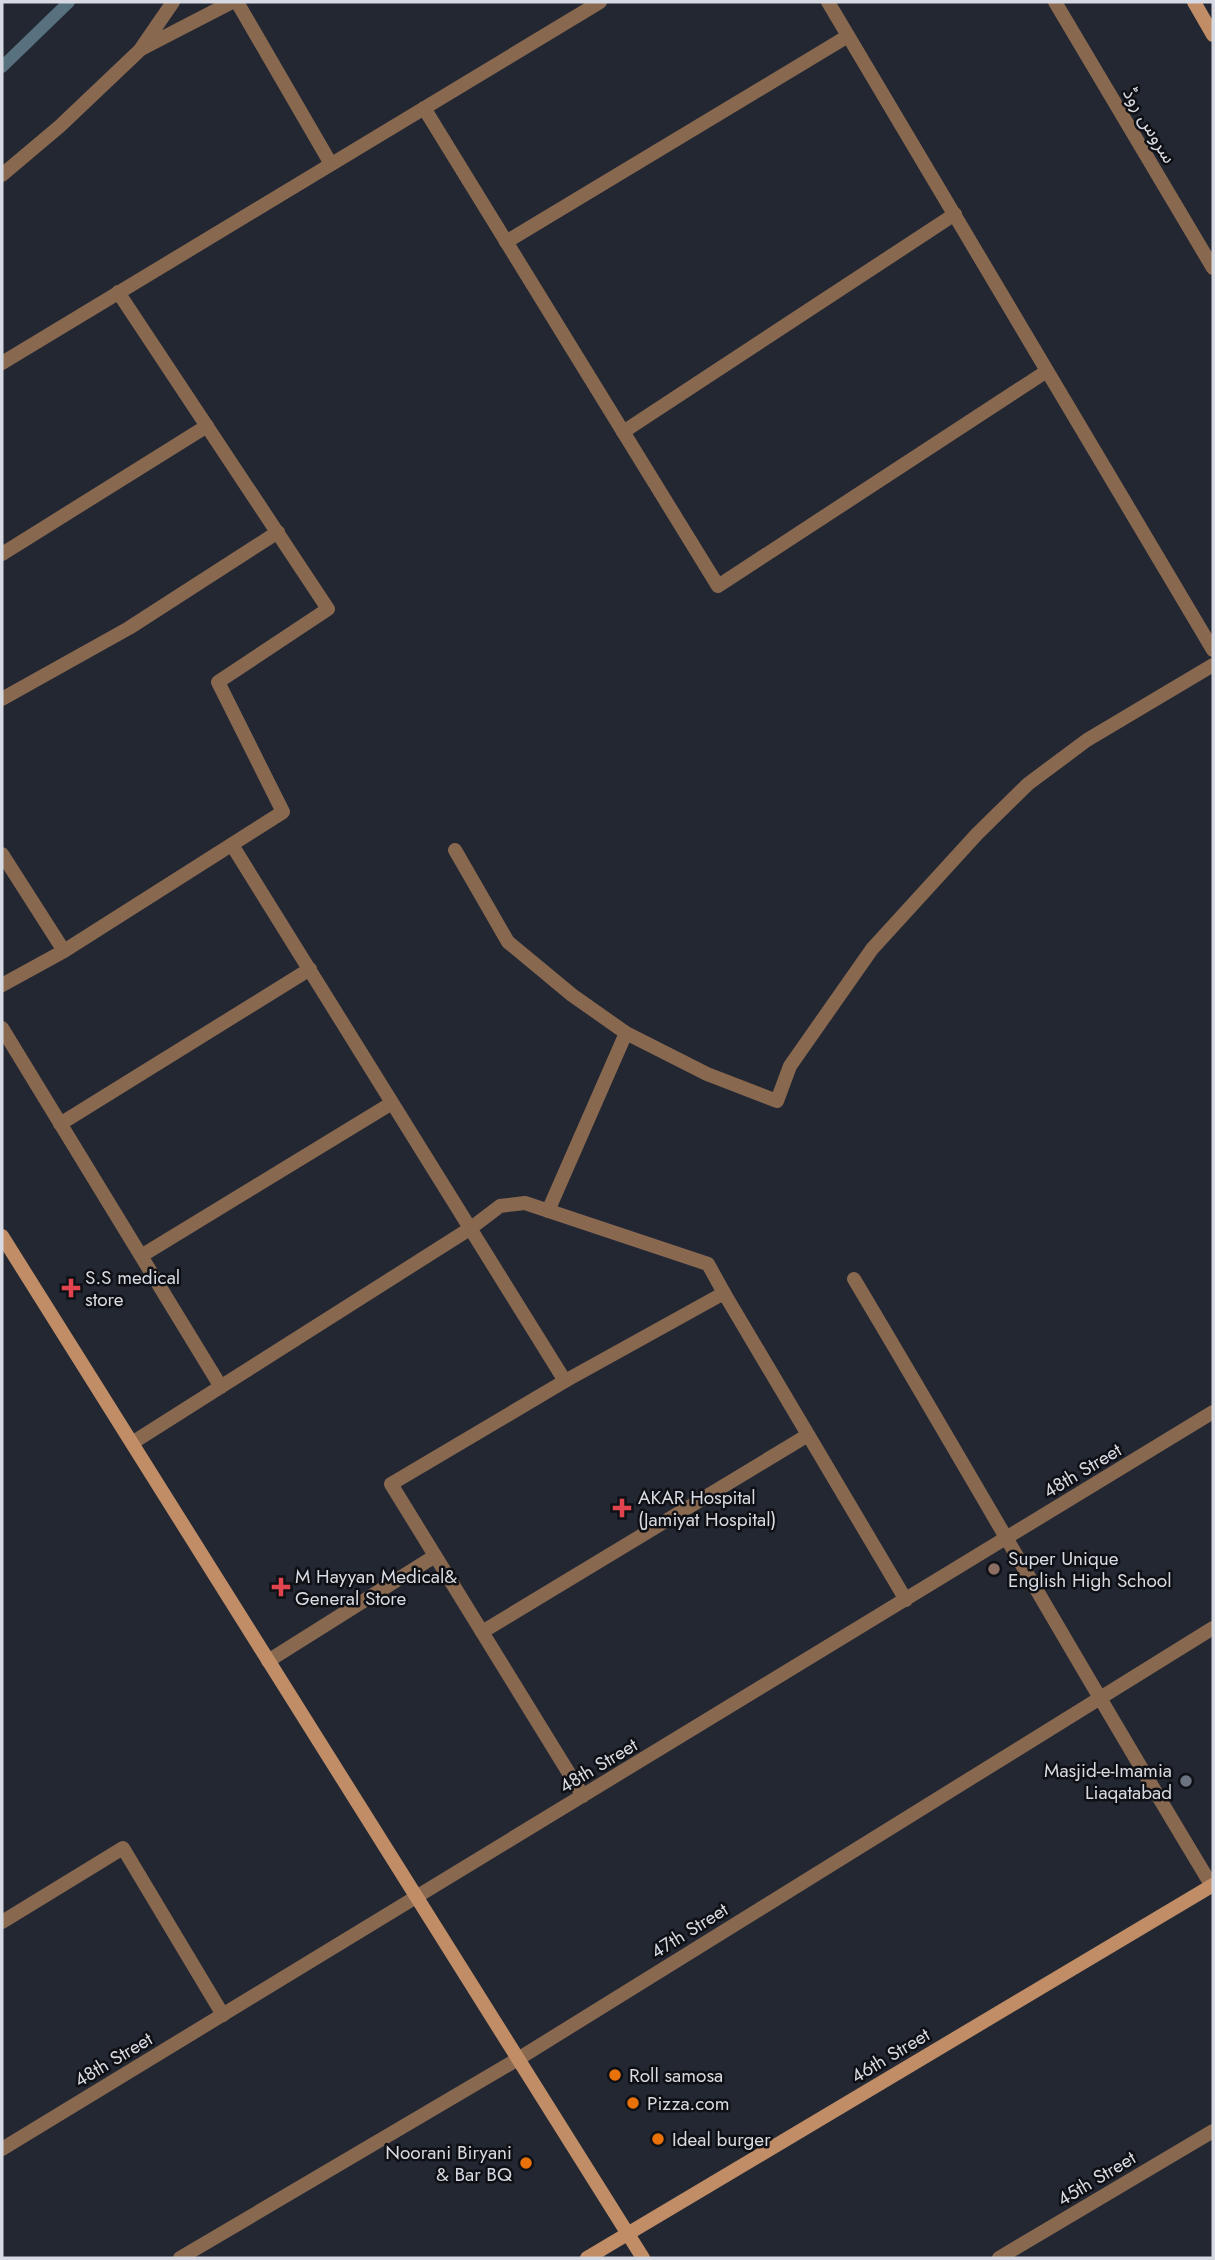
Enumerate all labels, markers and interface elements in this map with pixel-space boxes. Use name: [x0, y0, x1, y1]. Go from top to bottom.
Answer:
street label: سروس روڈ: [1116, 82, 1183, 168]
place label: S.S medical store: [85, 1264, 180, 1313]
marker: S.S medical store: [63, 1280, 79, 1296]
street label: 48th Street: [1038, 1436, 1127, 1504]
place label: AKAR Hospital (Jamiyat Hospital): [638, 1484, 776, 1533]
marker: AKAR Hospital (Jamiyat Hospital): [612, 1498, 632, 1518]
place label: Super Unique English High School: [1008, 1545, 1172, 1594]
marker: Super Unique English High School: [986, 1561, 1002, 1577]
place label: M Hayyan Medical& General Store: [295, 1563, 457, 1612]
marker: M Hayyan Medical& General Store: [273, 1579, 289, 1595]
street label: 48th Street: [554, 1731, 643, 1799]
place label: Masjid-e-Imamia Liaqatabad: [1044, 1757, 1172, 1806]
marker: Masjid-e-Imamia Liaqatabad: [1178, 1773, 1194, 1789]
street label: 47th Street: [645, 1896, 734, 1965]
street label: 46th Street: [846, 2021, 935, 2090]
street label: 48th Street: [69, 2025, 158, 2093]
place label: Roll samosa: [629, 2062, 723, 2089]
marker: Roll samosa: [607, 2067, 623, 2083]
place label: Pizza.com: [647, 2090, 730, 2117]
marker: Pizza.com: [625, 2095, 641, 2111]
place label: Ideal burger: [672, 2126, 771, 2153]
marker: Ideal burger: [650, 2131, 666, 2147]
place label: Noorani Biryani & Bar BQ: [385, 2139, 512, 2188]
street label: 45th Street: [1052, 2144, 1141, 2213]
marker: Noorani Biryani & Bar BQ: [518, 2155, 534, 2171]

